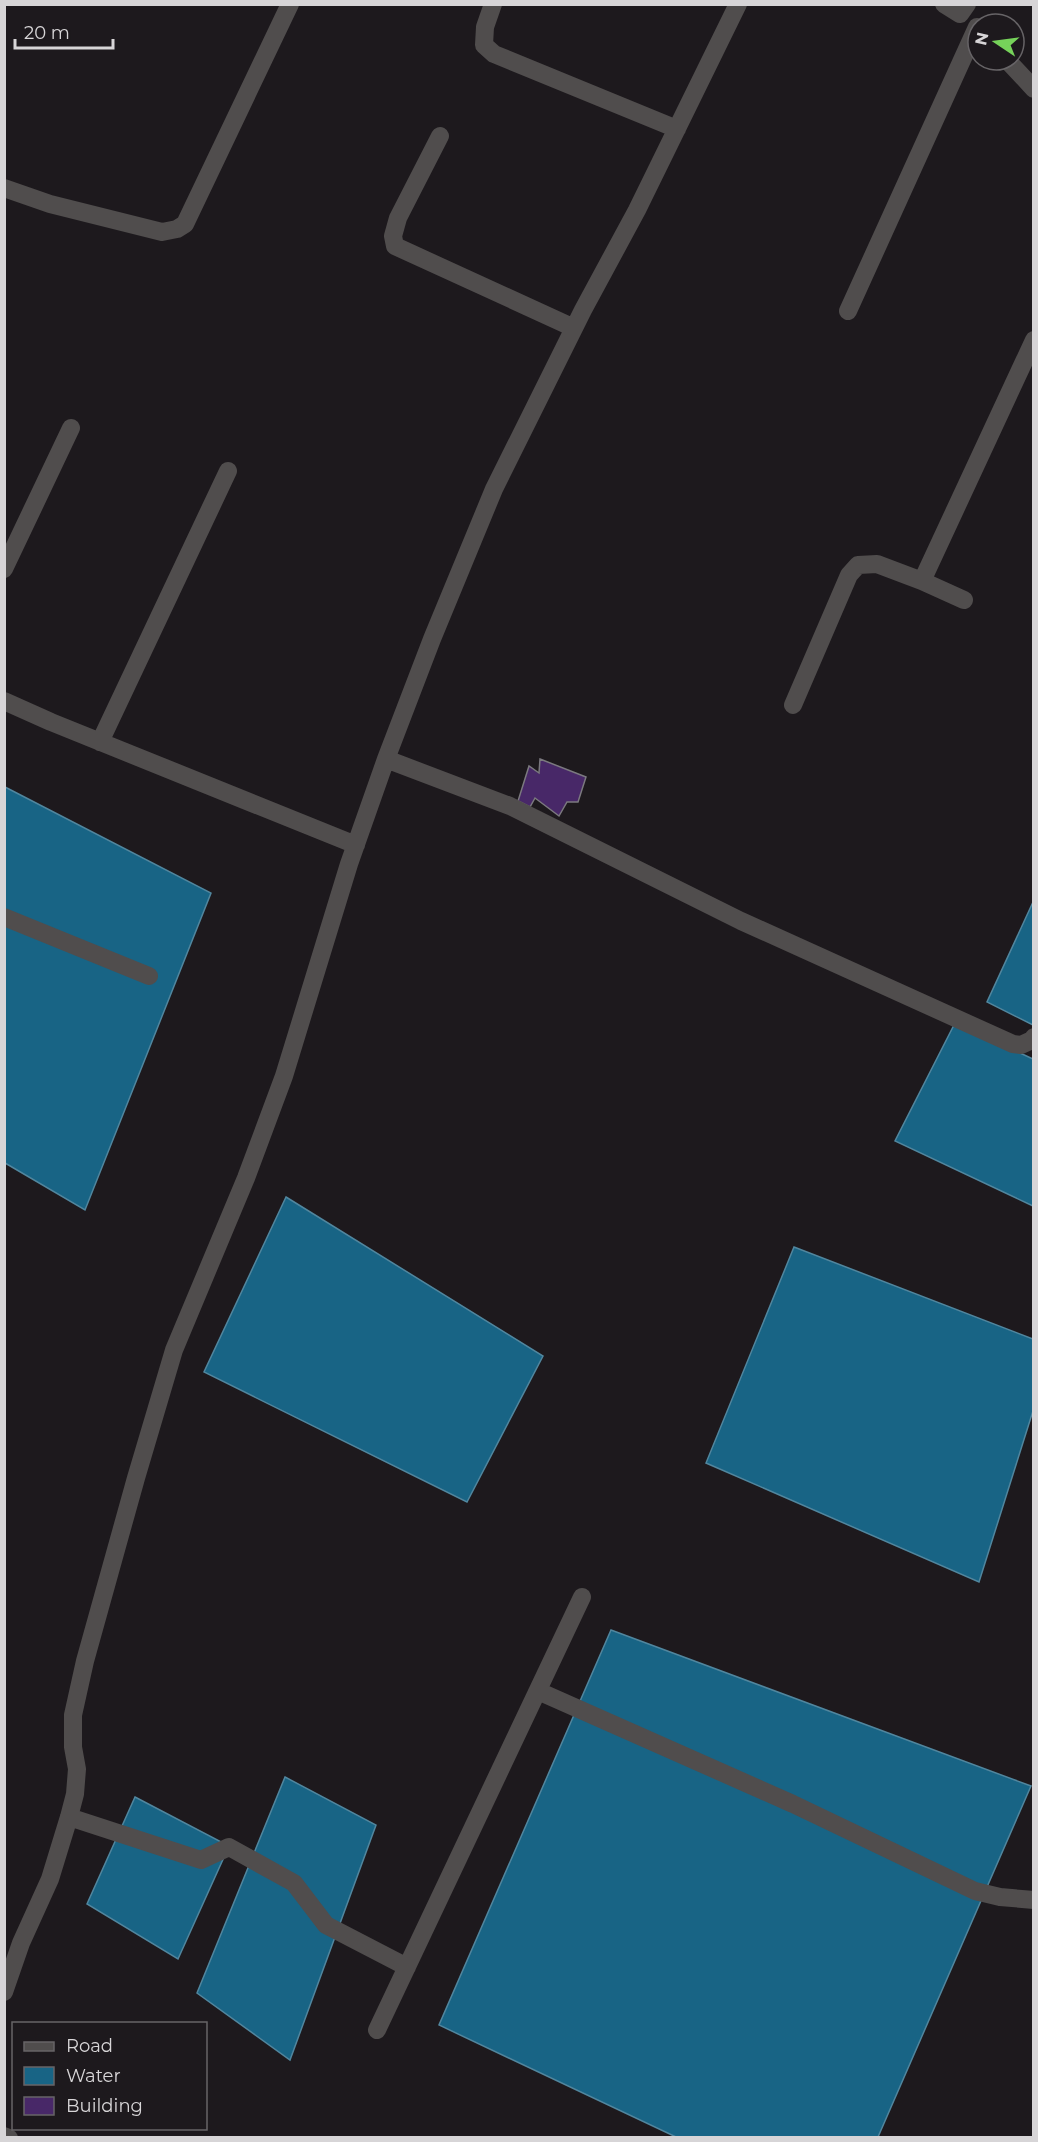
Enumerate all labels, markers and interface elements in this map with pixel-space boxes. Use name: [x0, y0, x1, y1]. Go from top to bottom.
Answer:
scale bar: [15, 12, 112, 50]
north arrow: [966, 12, 1026, 72]
text: 20 m: [24, 22, 70, 44]
text: N: [971, 30, 993, 47]
legend: [12, 2022, 207, 2130]
text: Road: [66, 2035, 113, 2057]
text: Water: [66, 2065, 121, 2087]
text: Building: [66, 2095, 143, 2117]

